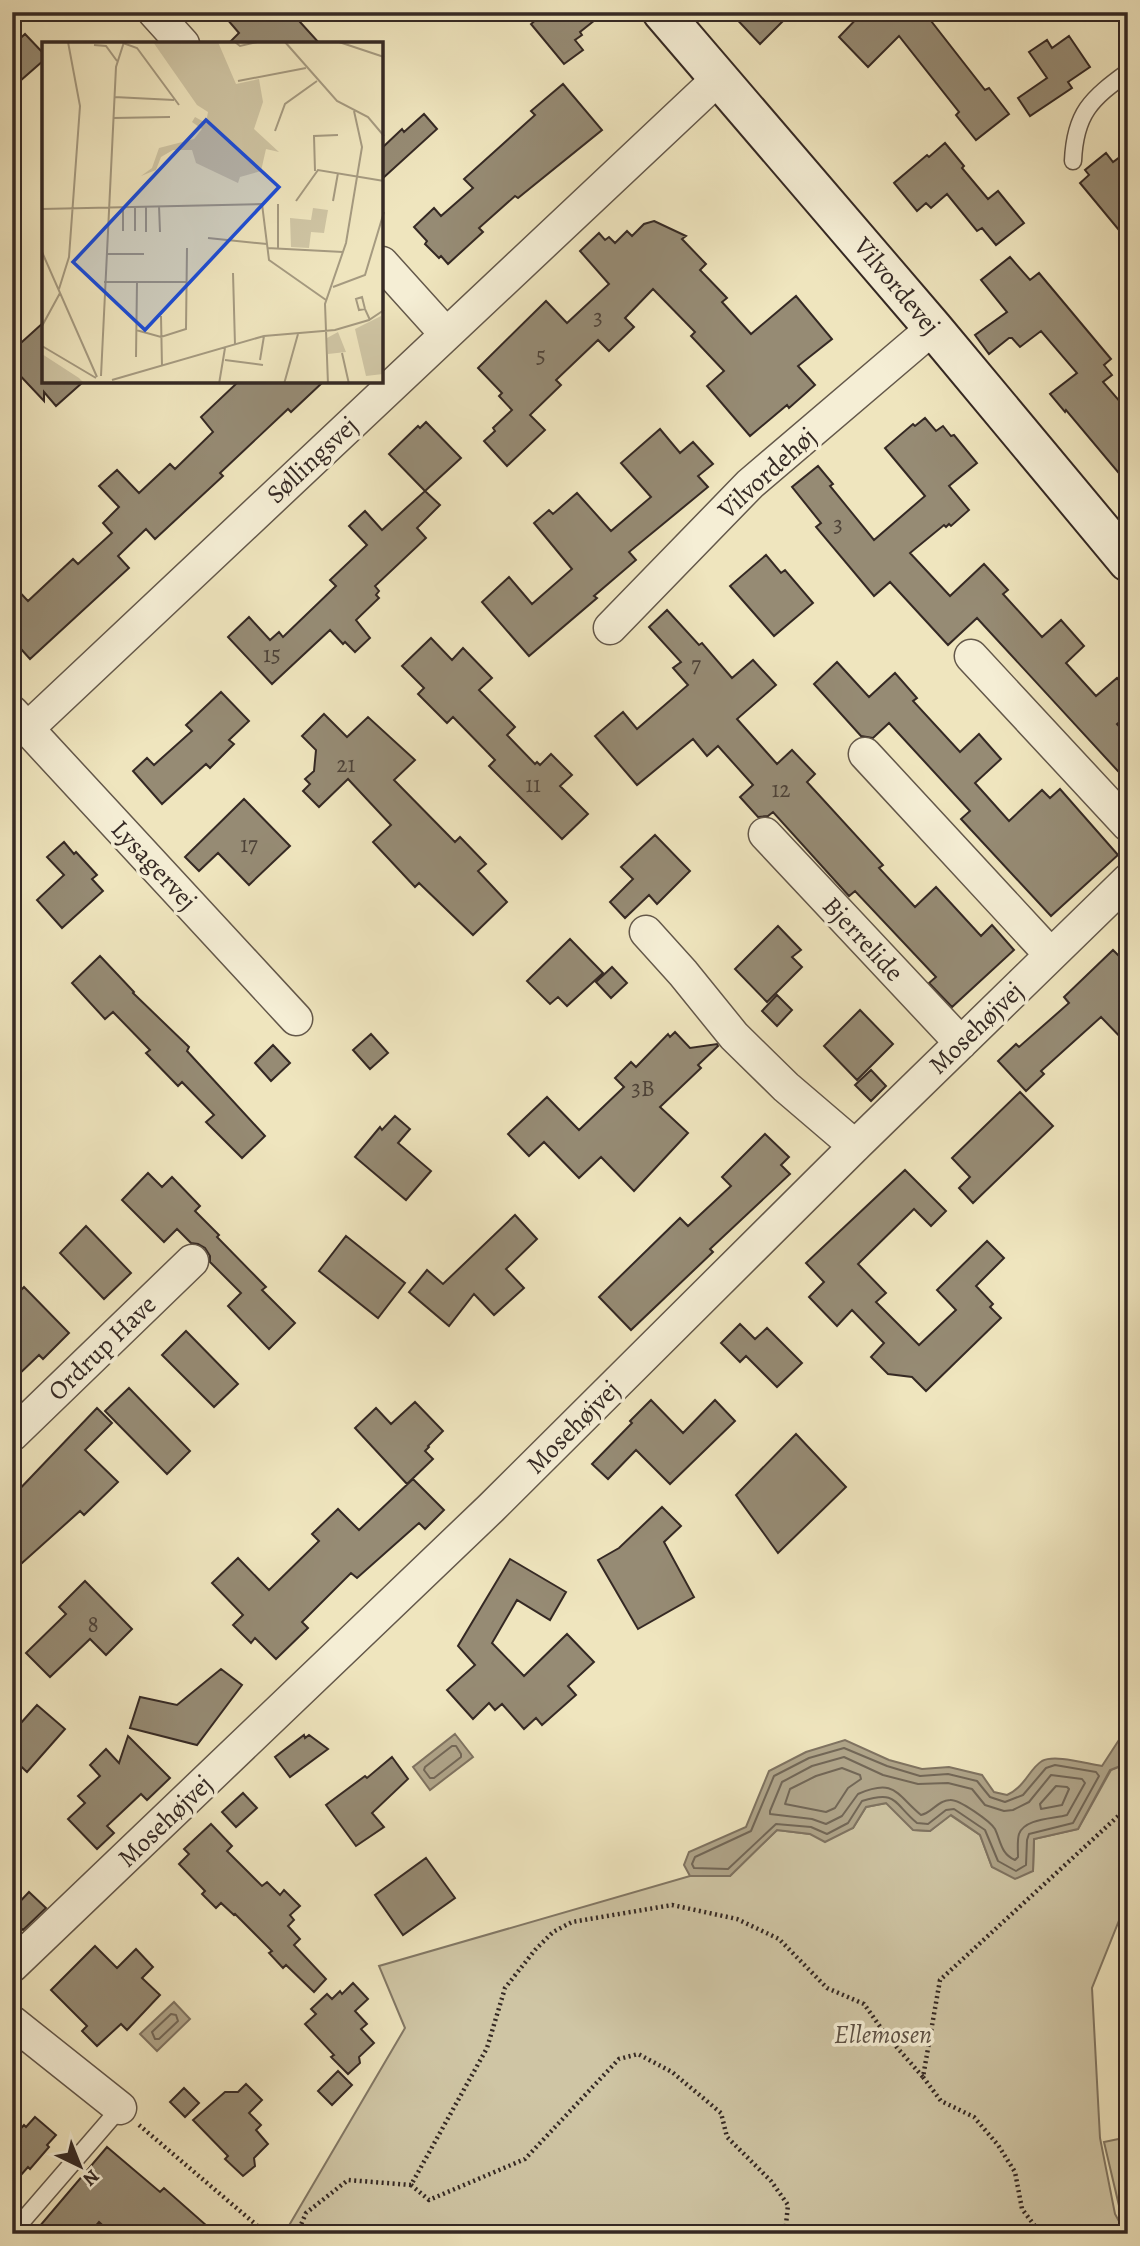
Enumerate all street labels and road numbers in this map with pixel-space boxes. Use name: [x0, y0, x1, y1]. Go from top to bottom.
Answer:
street label: Vilvordevej: [845, 229, 948, 342]
street label: Søllingsvej: [259, 409, 365, 511]
street label: Vilvordehøj: [709, 419, 824, 527]
street label: Lysagervej: [103, 812, 205, 918]
street label: Bjerrelide: [815, 889, 911, 989]
street label: Mosehøjvej: [921, 974, 1031, 1082]
street label: Ordrup Have: [40, 1287, 164, 1409]
street label: Mosehøjvej: [518, 1372, 628, 1482]
street label: Mosehøjvej: [110, 1767, 220, 1875]

